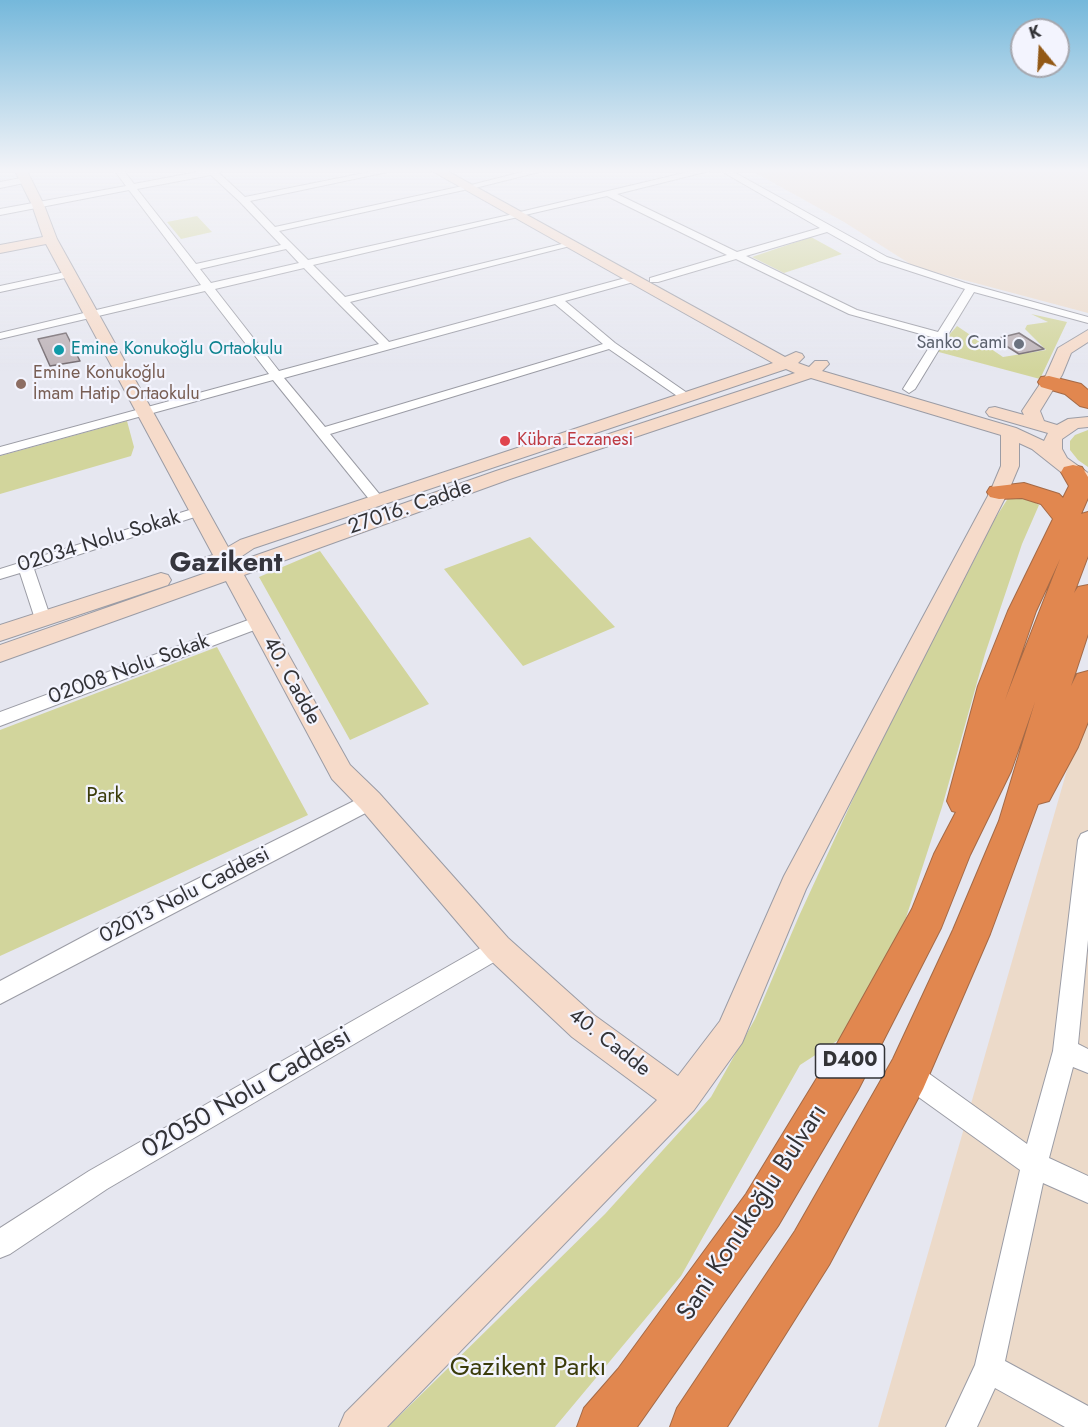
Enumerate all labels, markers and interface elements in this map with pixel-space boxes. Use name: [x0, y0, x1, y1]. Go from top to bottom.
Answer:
north arrow: [1010, 18, 1070, 78]
text: K: [1026, 20, 1044, 45]
place label: Sanko Cami: [916, 333, 1007, 355]
marker: Sanko Cami: [1012, 337, 1026, 351]
place label: Emine Konukoğlu Ortaokulu: [71, 339, 283, 361]
marker: Emine Konukoğlu Ortaokulu: [52, 343, 66, 357]
place label: Emine Konukoğlu İmam Hatip Ortaokulu: [33, 363, 200, 406]
marker: Emine Konukoğlu İmam Hatip Ortaokulu: [14, 377, 28, 391]
place label: Kübra Eczanesi: [517, 430, 633, 452]
marker: Kübra Eczanesi: [498, 434, 512, 448]
street label: 27016. Cadde: [345, 475, 475, 541]
street label: 02034 Nolu Sokak: [15, 505, 183, 579]
district label: Gazikent: [170, 548, 282, 580]
street label: 02008 Nolu Sokak: [45, 629, 213, 711]
street label: 40. Cadde: [257, 633, 325, 729]
park label: Park: [86, 784, 124, 810]
street label: 02013 Nolu Caddesi: [96, 842, 274, 950]
street label: 40. Cadde: [563, 1003, 655, 1083]
street label: 02050 Nolu Caddesi: [137, 1021, 357, 1167]
road number: D400: [816, 1044, 884, 1078]
street label: Sani Konukoğlu Bulvarı: [671, 1099, 835, 1327]
park label: Gazikent Parkı: [450, 1353, 606, 1385]

